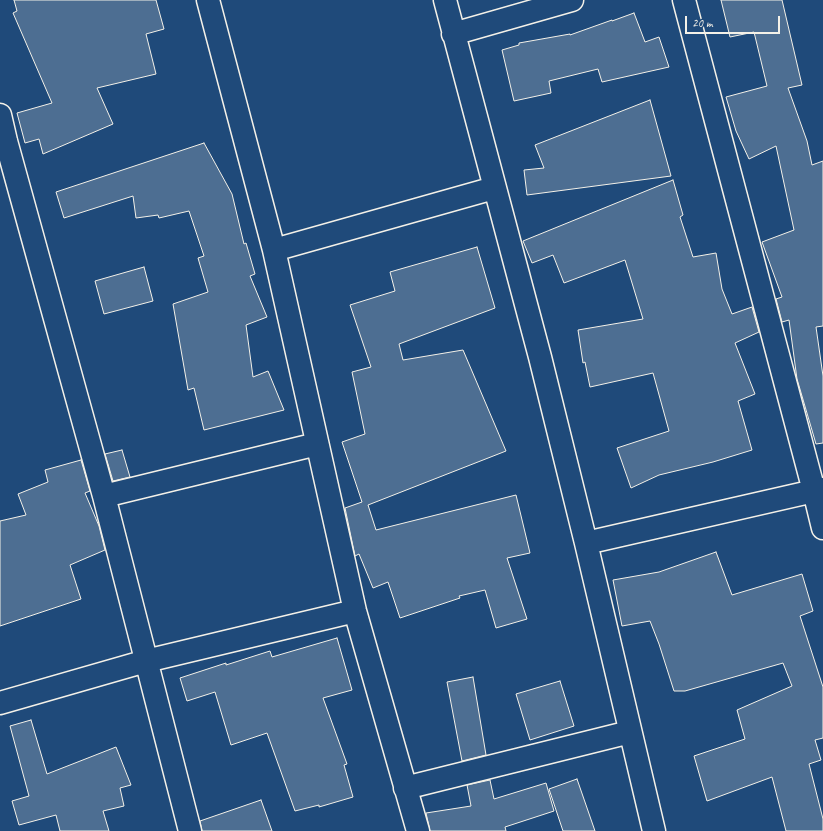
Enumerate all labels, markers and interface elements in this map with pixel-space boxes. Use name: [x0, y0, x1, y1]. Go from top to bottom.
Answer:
scale bar: [687, 8, 782, 34]
text: 20 m: [692, 15, 712, 31]

